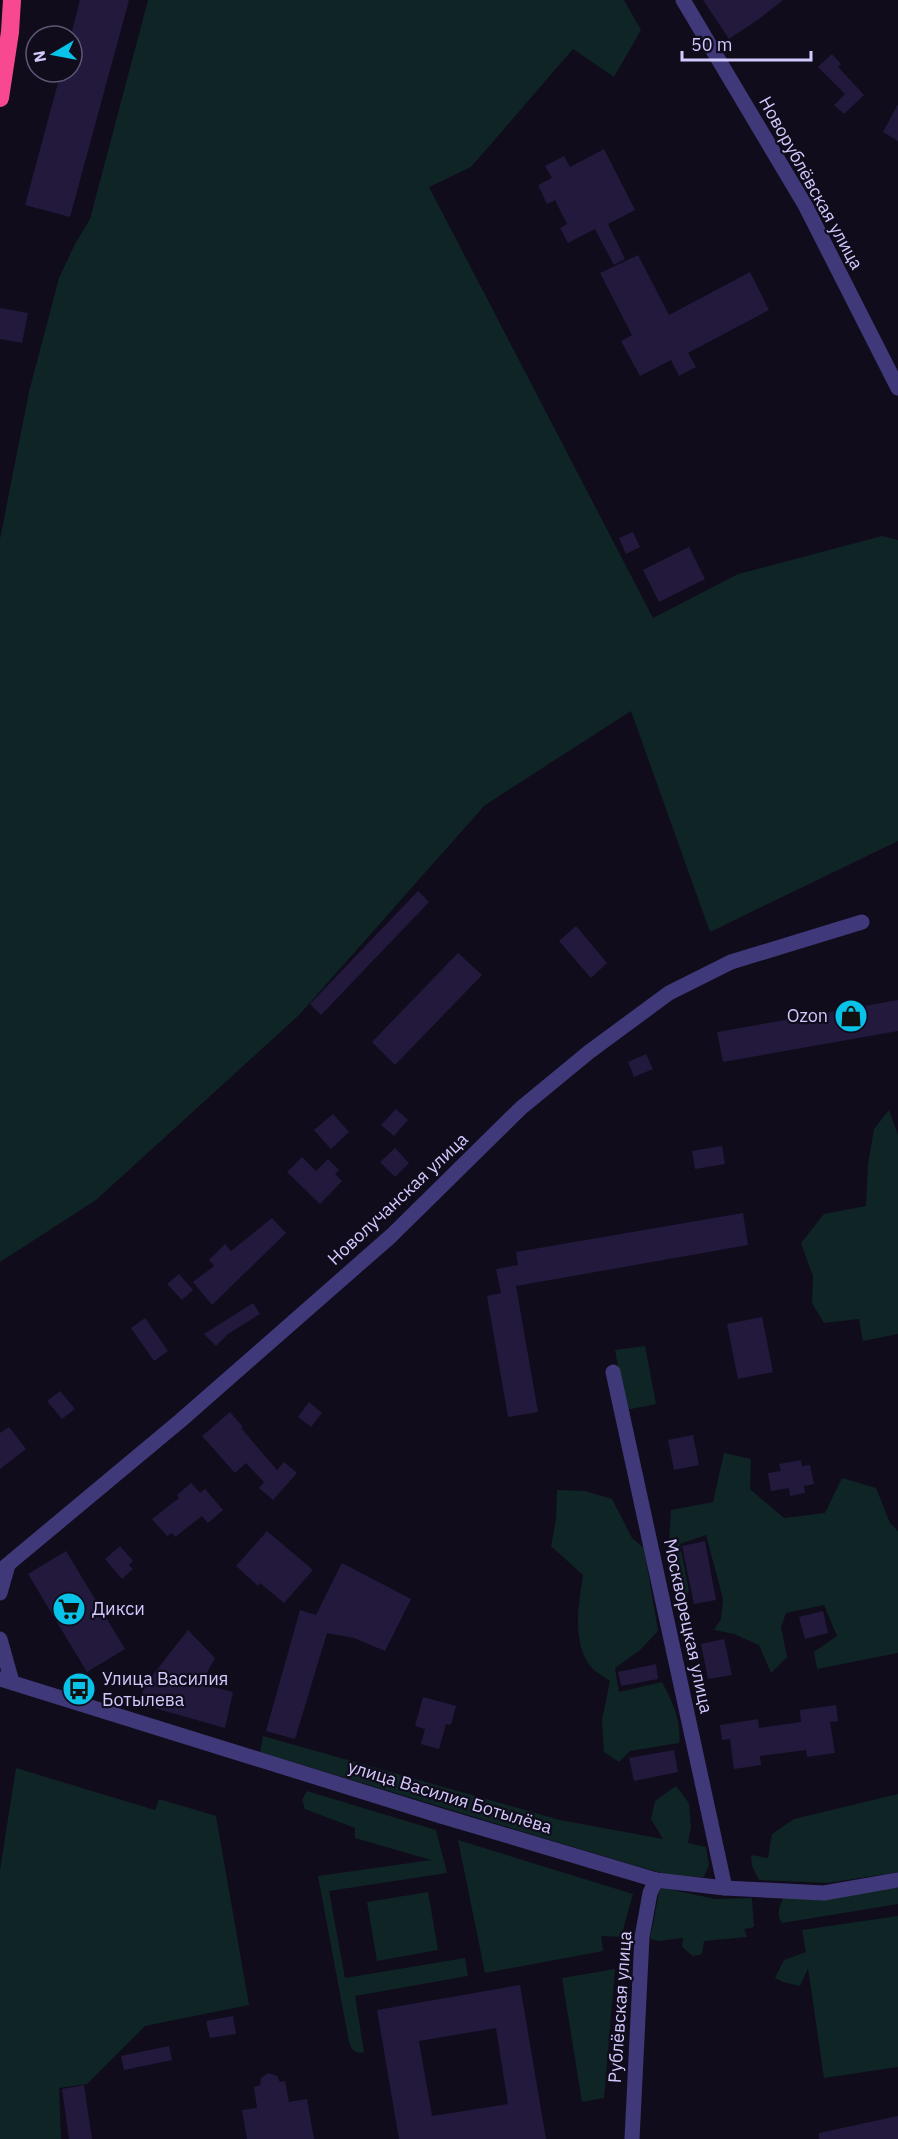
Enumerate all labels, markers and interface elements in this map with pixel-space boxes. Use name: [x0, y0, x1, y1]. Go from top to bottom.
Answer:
north arrow: [24, 24, 84, 84]
scale bar: [682, 24, 811, 62]
text: 50 m: [691, 33, 733, 56]
text: N: [28, 49, 50, 64]
street label: Новорублёвская улица: [754, 92, 869, 274]
shop icon: Ozon: [833, 998, 869, 1034]
place label: Ozon: [787, 1004, 828, 1027]
street label: Новолучанская улица: [323, 1127, 473, 1270]
street label: Москворецкая улица: [659, 1536, 718, 1716]
supermarket icon: Дикси: [51, 1591, 87, 1627]
place label: Дикси: [92, 1597, 145, 1620]
place label: Улица Василия Ботылева: [102, 1667, 228, 1711]
bus stop icon: Улица Василия Ботылева: [61, 1671, 97, 1707]
street label: улица Василия Ботылёва: [345, 1755, 555, 1839]
street label: Рублёвская улица: [603, 1930, 636, 2084]

